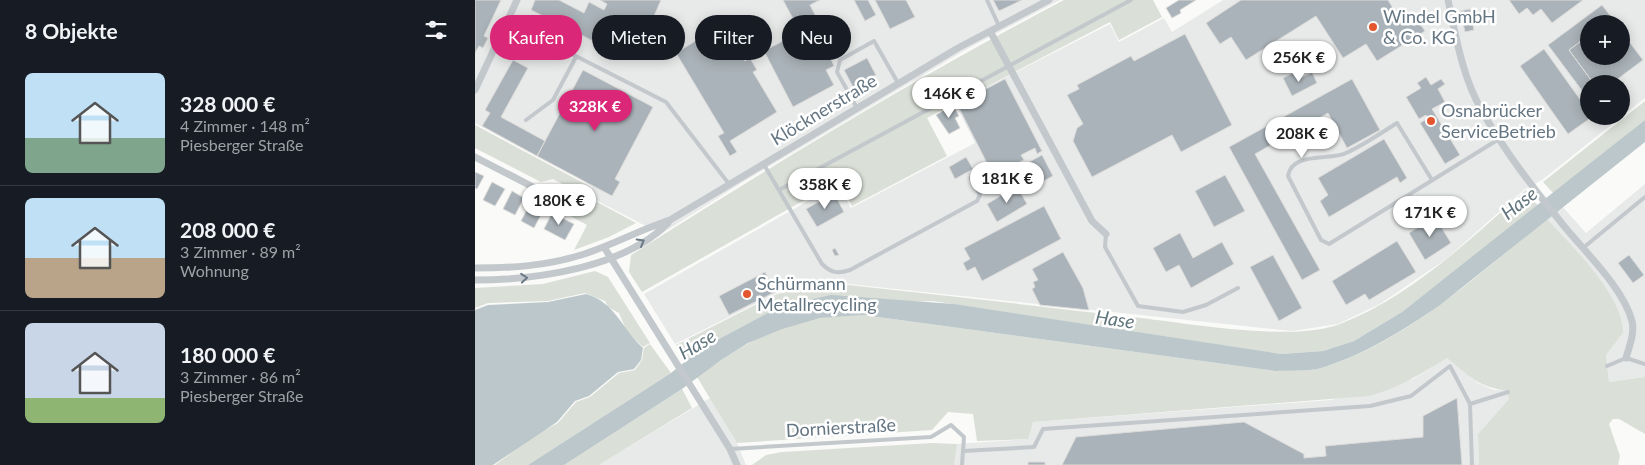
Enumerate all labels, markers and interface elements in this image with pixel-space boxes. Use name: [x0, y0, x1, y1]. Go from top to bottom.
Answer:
place label: Windel GmbH & Co. KG: [1383, 5, 1496, 48]
chip: Kaufen: [490, 15, 582, 60]
chip: Mieten: [592, 15, 685, 60]
chip: Filter: [695, 15, 772, 60]
chip: Neu: [782, 15, 851, 60]
map controls: [1580, 15, 1630, 125]
button: +: [1580, 15, 1630, 65]
icon: filters: [422, 16, 450, 44]
text: 8 Objekte: [25, 18, 118, 43]
marker: Windel GmbH & Co. KG: [1367, 21, 1379, 33]
pin: 256K €: [1258, 41, 1340, 83]
text: 256K €: [1273, 47, 1325, 66]
street label: Klöcknerstraße: [767, 69, 880, 149]
button: −: [1580, 75, 1630, 125]
pin: 146K €: [908, 76, 990, 119]
text: 146K €: [923, 83, 975, 102]
pin: 328K €: [554, 90, 636, 132]
text: 328 000 €: [180, 91, 275, 116]
icon: home: [65, 93, 125, 153]
text: 328K €: [569, 96, 621, 115]
place label: Osnabrücker ServiceBetrieb: [1441, 99, 1556, 142]
marker: Osnabrücker ServiceBetrieb: [1425, 115, 1437, 127]
text: 4 Zimmer · 148 m²: [180, 116, 310, 135]
pin: 208K €: [1261, 116, 1343, 159]
text: 208K €: [1276, 123, 1328, 142]
text: Piesberger Straße: [180, 135, 303, 154]
pin: 181K €: [966, 162, 1048, 204]
pin: 358K €: [784, 168, 866, 210]
text: 181K €: [981, 168, 1033, 187]
text: 358K €: [799, 174, 851, 193]
water label: Hase: [1496, 181, 1541, 224]
pin: 180K €: [518, 184, 600, 226]
text: 180K €: [533, 190, 585, 209]
pin: 171K €: [1389, 196, 1471, 238]
text: 171K €: [1404, 202, 1456, 221]
text: 208 000 €: [180, 217, 275, 242]
icon: home: [65, 218, 125, 278]
one-way arrow: [636, 238, 645, 248]
text: 3 Zimmer · 89 m²: [180, 242, 301, 261]
text: Wohnung: [180, 261, 249, 280]
one-way arrow: [520, 272, 528, 283]
place label: Schürmann Metallrecycling: [757, 272, 877, 315]
marker: Schürmann Metallrecycling: [741, 288, 753, 300]
water label: Hase: [1094, 304, 1136, 333]
water label: Hase: [674, 324, 720, 364]
text: 180 000 €: [180, 342, 275, 367]
icon: home: [65, 343, 125, 403]
text: 3 Zimmer · 86 m²: [180, 367, 301, 386]
text: Piesberger Straße: [180, 386, 303, 405]
street label: Dornierstraße: [785, 413, 897, 441]

